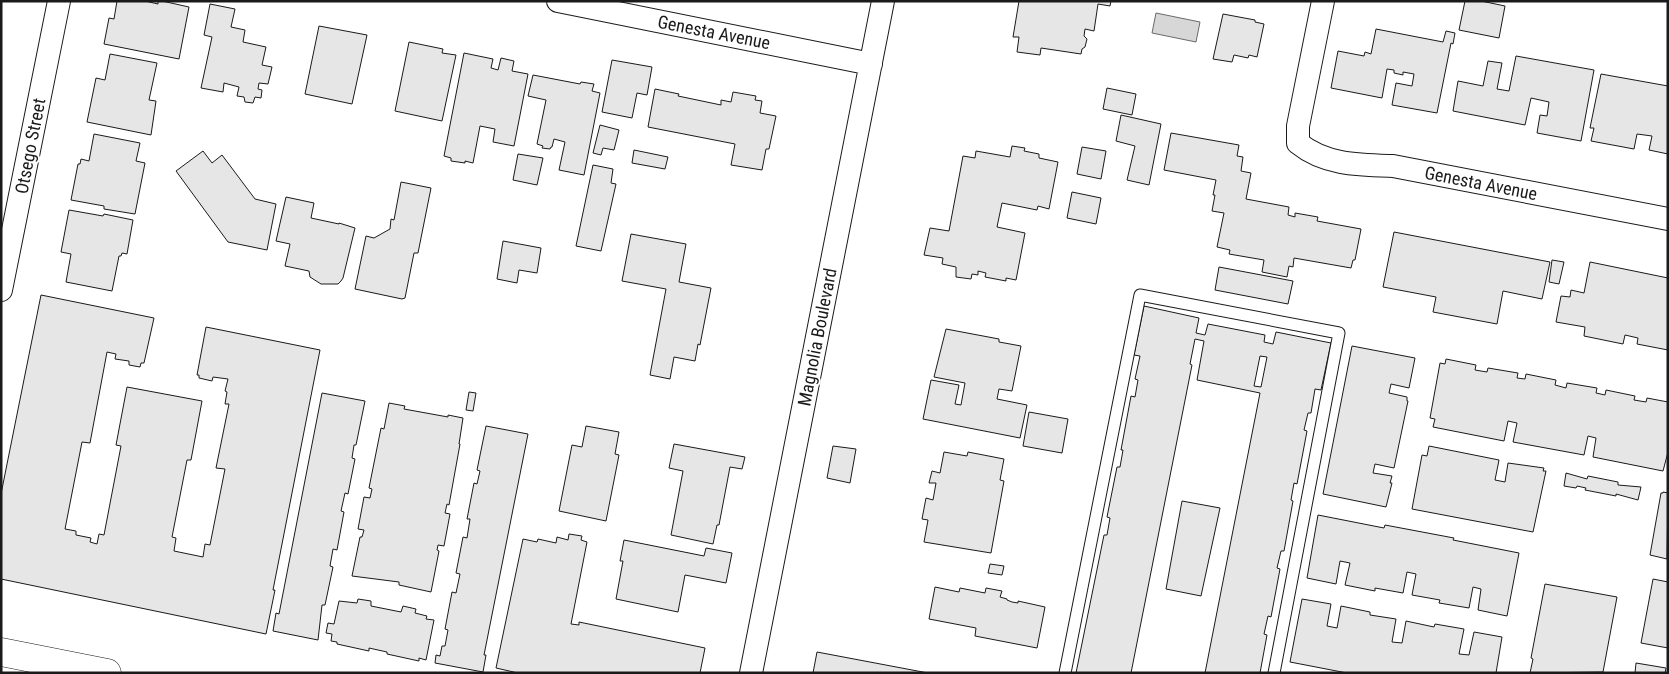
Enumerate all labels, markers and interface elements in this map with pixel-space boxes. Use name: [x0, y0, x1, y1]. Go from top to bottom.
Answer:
street label: Genesta Avenue: [656, 11, 772, 53]
street label: Otsego Street: [10, 96, 50, 196]
street label: Genesta Avenue: [1423, 162, 1539, 204]
street label: Magnolia Boulevard: [793, 266, 841, 408]

